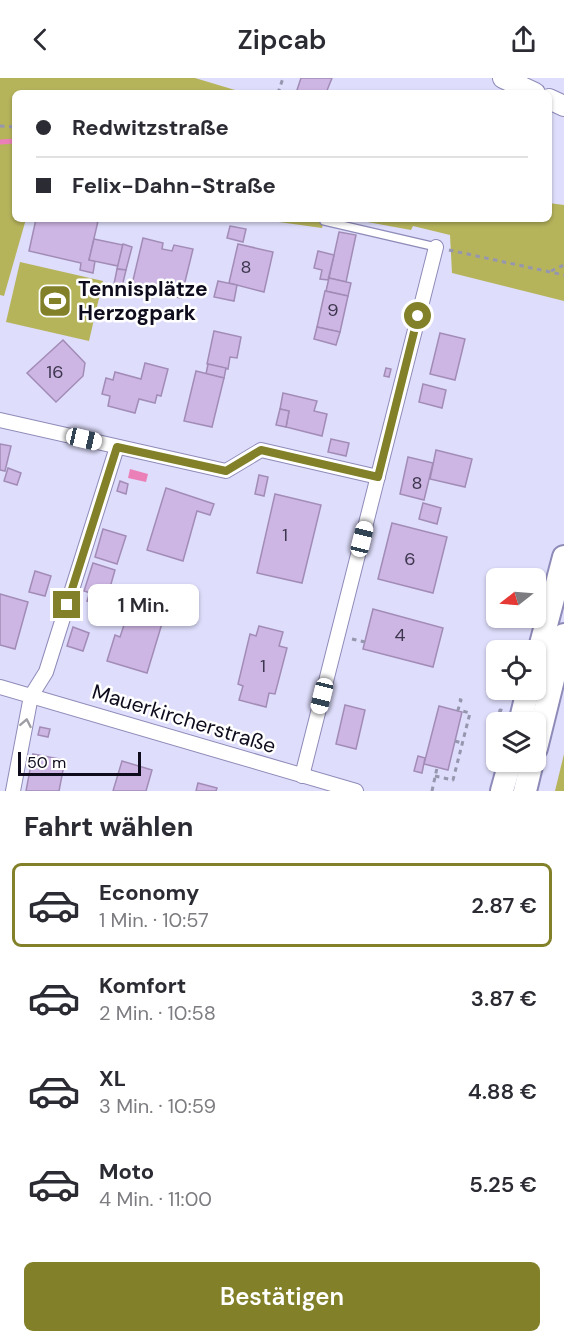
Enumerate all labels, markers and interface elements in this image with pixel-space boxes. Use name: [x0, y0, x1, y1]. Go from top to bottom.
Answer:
text: Zipcab: [238, 22, 326, 57]
icon: back: [24, 23, 57, 56]
icon: share: [507, 23, 540, 56]
text: Redwitzstraße: [72, 113, 229, 142]
text: Felix-Dahn-Straße: [72, 171, 276, 200]
house number: 8: [241, 255, 251, 279]
place label: Tennisplätze Herzogpark: [78, 275, 208, 327]
sports icon: Tennisplätze Herzogpark: [37, 283, 73, 319]
house number: 9: [327, 298, 339, 322]
route start: [404, 302, 431, 329]
house number: 16: [47, 360, 63, 384]
car: [64, 426, 104, 452]
house number: 8: [412, 471, 422, 495]
car: [349, 519, 375, 559]
house number: 1: [282, 523, 288, 547]
house number: 6: [404, 547, 416, 571]
north arrow: [486, 568, 546, 628]
map controls: [486, 568, 546, 772]
callout: 1 Min.: [88, 584, 199, 626]
route end: [53, 591, 80, 618]
text: 1 Min.: [118, 592, 169, 618]
house number: 4: [395, 623, 406, 647]
button: locate: [486, 640, 546, 700]
house number: 1: [260, 654, 266, 678]
car: [309, 676, 335, 716]
street label: Mauerkircherstraße: [89, 678, 279, 760]
button: layers: [486, 712, 546, 772]
one-way arrow: [19, 718, 32, 728]
scale bar: [18, 749, 141, 776]
text: 50 m: [27, 752, 66, 773]
text: Fahrt wählen: [24, 809, 194, 844]
icon: car: [27, 878, 81, 932]
text: Economy: [99, 878, 199, 907]
text: 2.87 €: [471, 891, 537, 920]
text: 1 Min. · 10:57: [99, 907, 209, 933]
icon: car: [27, 971, 81, 1025]
text: Komfort: [99, 971, 186, 1000]
text: 3.87 €: [471, 984, 537, 1013]
text: 2 Min. · 10:58: [99, 1000, 216, 1026]
icon: car: [27, 1064, 81, 1118]
text: XL: [99, 1064, 126, 1093]
text: 4.88 €: [468, 1077, 537, 1106]
text: 3 Min. · 10:59: [99, 1093, 216, 1119]
icon: car: [27, 1157, 81, 1211]
text: Moto: [99, 1157, 154, 1186]
text: 5.25 €: [469, 1170, 537, 1199]
text: 4 Min. · 11:00: [99, 1186, 212, 1212]
button: Bestätigen: [24, 1262, 540, 1331]

